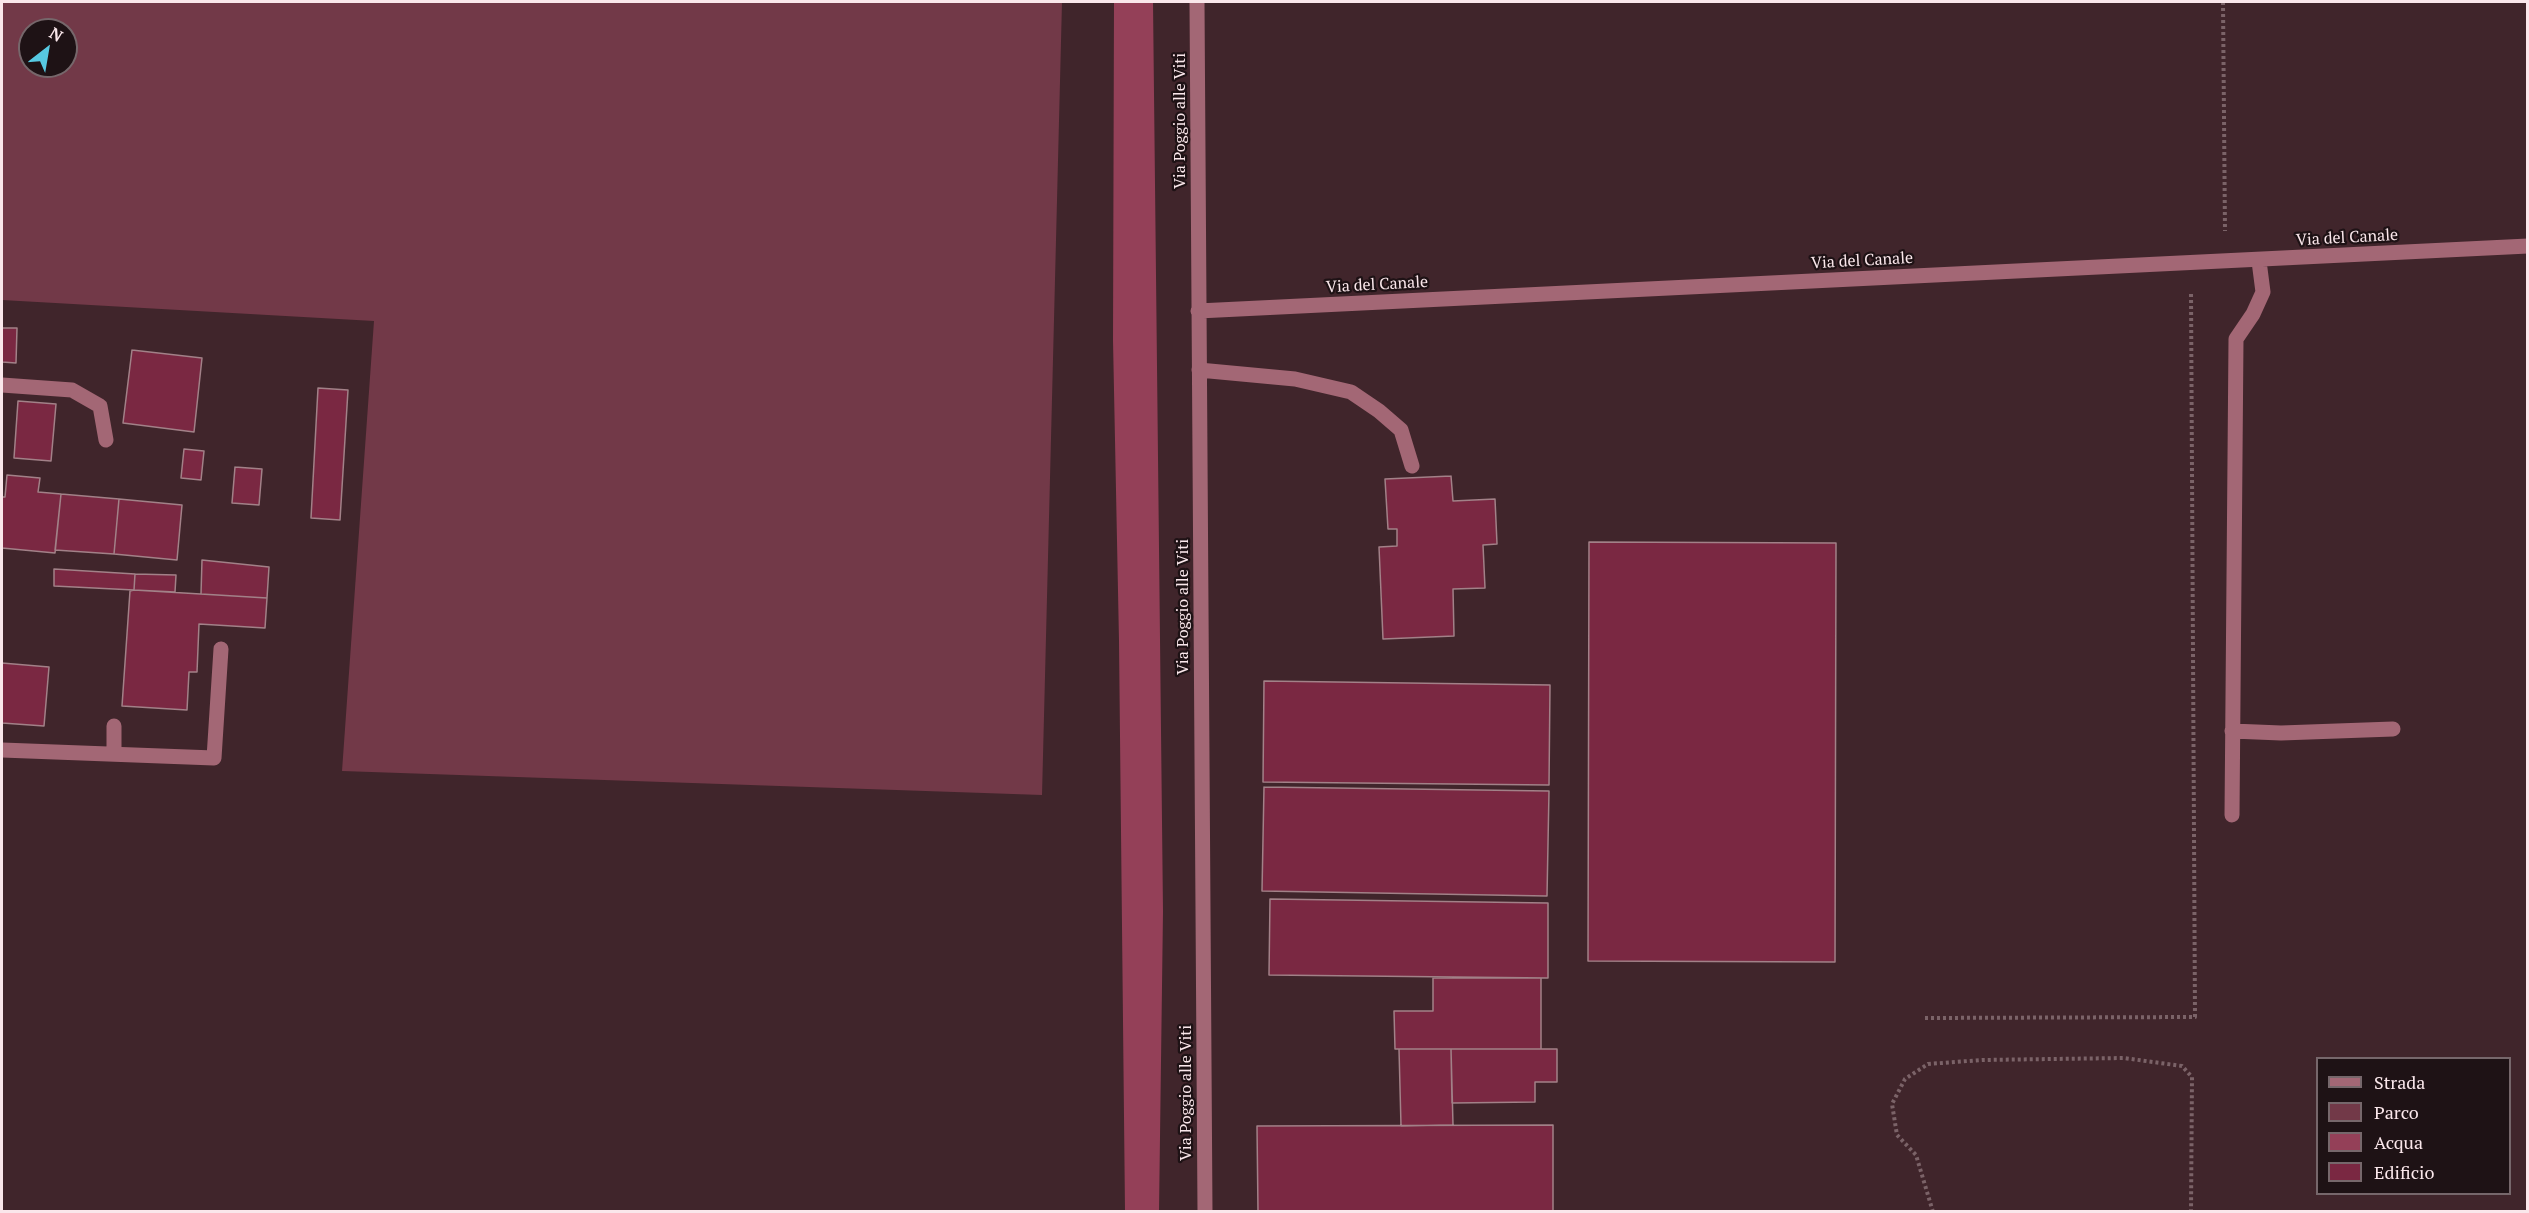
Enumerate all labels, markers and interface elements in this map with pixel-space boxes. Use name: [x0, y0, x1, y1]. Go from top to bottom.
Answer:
north arrow: [18, 18, 78, 78]
text: N: [45, 22, 67, 47]
street label: Via Poggio alle Viti: [1170, 53, 1190, 189]
street label: Via del Canale: [2295, 226, 2399, 250]
street label: Via del Canale: [1810, 249, 1914, 273]
street label: Via del Canale: [1325, 273, 1429, 297]
street label: Via Poggio alle Viti: [1173, 539, 1193, 675]
street label: Via Poggio alle Viti: [1176, 1025, 1196, 1161]
legend: [2316, 1057, 2511, 1195]
text: Strada: [2374, 1070, 2425, 1094]
text: Parco: [2374, 1100, 2419, 1124]
text: Acqua: [2374, 1130, 2423, 1154]
text: Edificio: [2374, 1160, 2434, 1184]

